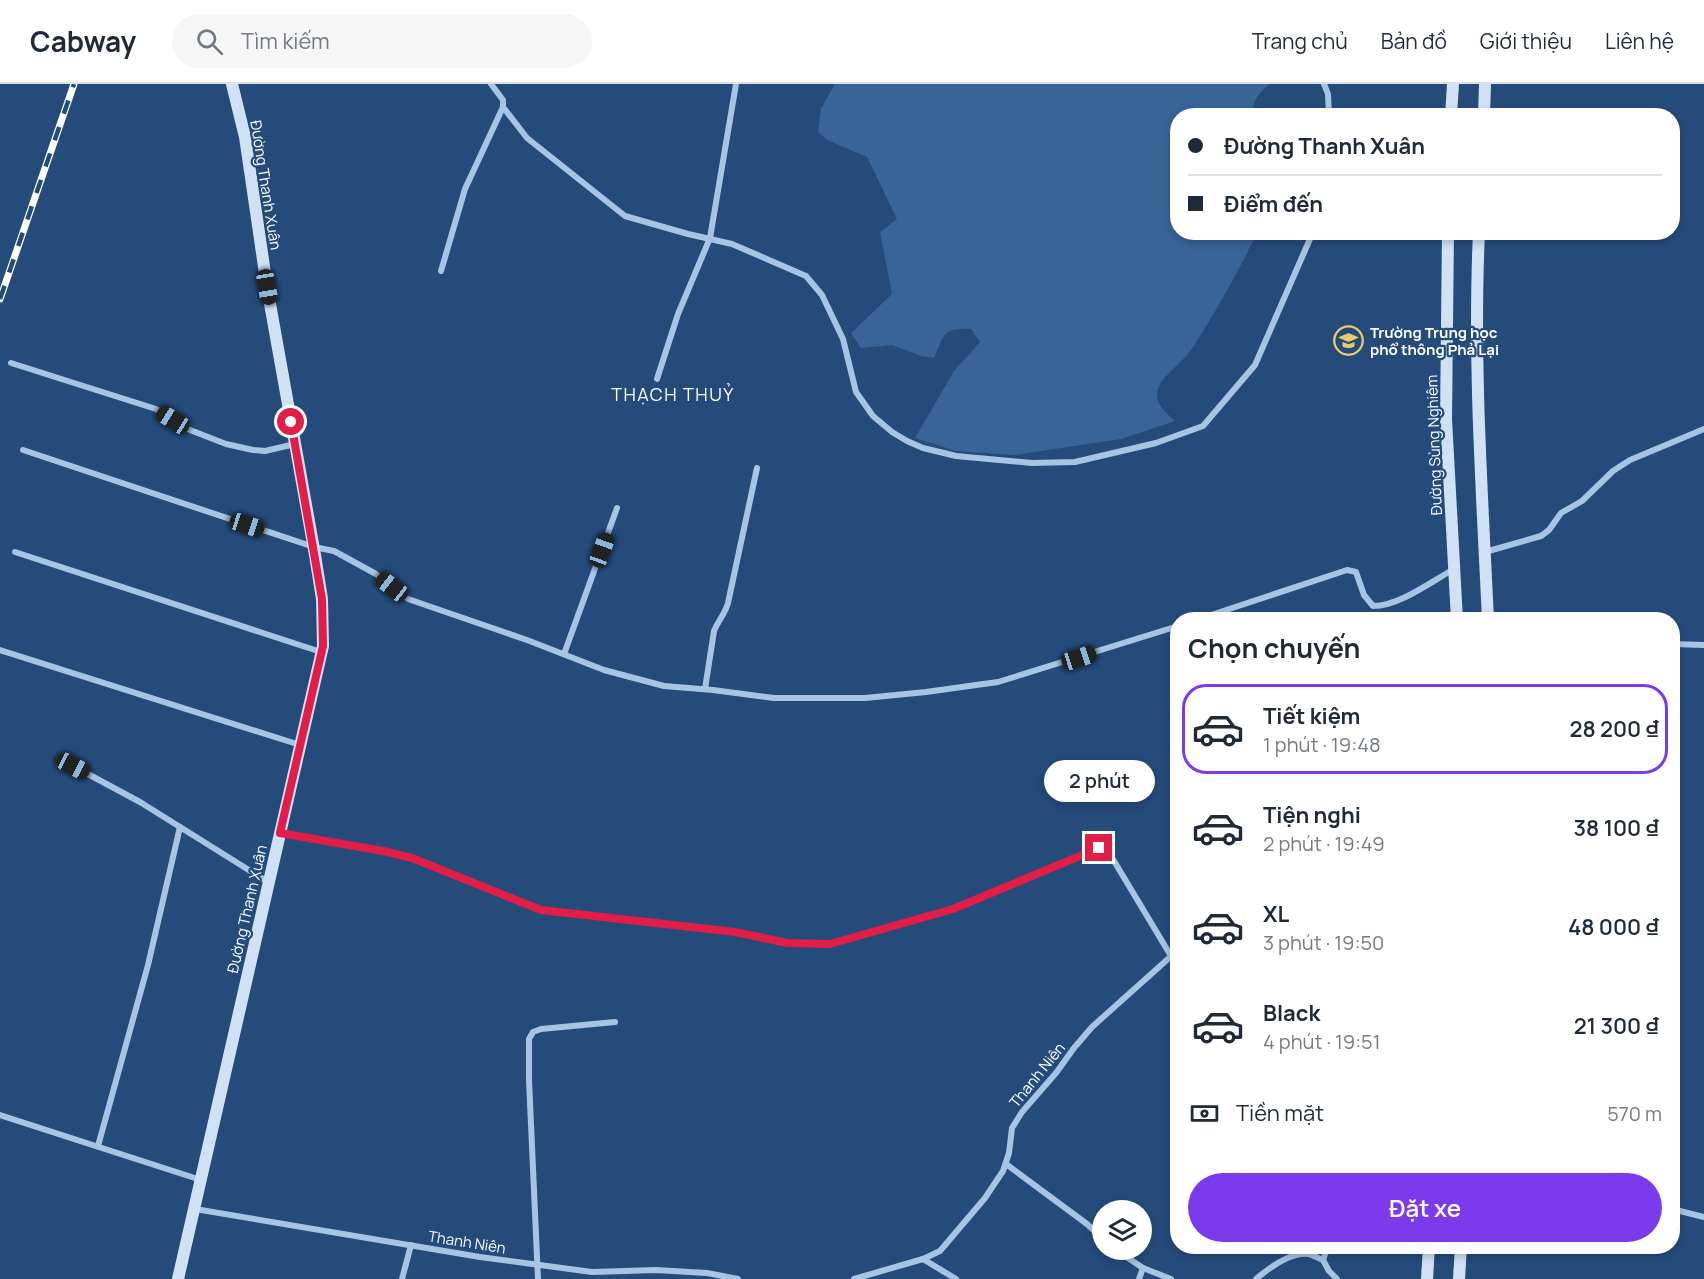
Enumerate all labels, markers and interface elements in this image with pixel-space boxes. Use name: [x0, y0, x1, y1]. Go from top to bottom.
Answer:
search box: [172, 14, 592, 68]
text: Cabway: [30, 22, 136, 60]
icon: search: [193, 25, 226, 58]
text: Tìm kiếm: [241, 26, 330, 56]
text: Trang chủ: [1252, 27, 1348, 55]
text: Bản đồ: [1381, 27, 1447, 55]
text: Giới thiệu: [1480, 27, 1572, 55]
text: Liên hệ: [1605, 27, 1674, 55]
street label: Đường Thanh Xuân: [245, 119, 287, 251]
text: Đường Thanh Xuân: [1224, 131, 1425, 161]
text: Điểm đến: [1224, 189, 1323, 219]
car: [255, 268, 279, 306]
place label: Trường Trung học phổ thông Phả Lại: [1370, 322, 1499, 360]
school or university icon: Trường Trung học phổ thông Phả Lại: [1333, 325, 1365, 357]
street label: Đường Sùng Nghiêm: [1421, 374, 1447, 516]
district label: THẠCH THUỶ: [611, 382, 735, 406]
car: [153, 403, 193, 437]
route start: [277, 408, 304, 435]
car: [227, 511, 267, 539]
car: [587, 530, 617, 570]
car: [372, 569, 412, 605]
text: Chọn chuyến: [1188, 629, 1360, 666]
car: [1059, 644, 1099, 672]
text: Tiết kiệm: [1263, 701, 1360, 731]
icon: car: [1191, 702, 1245, 756]
text: 28 200 ₫: [1570, 714, 1659, 744]
text: 1 phút · 19:48: [1263, 731, 1381, 758]
car: [53, 750, 93, 782]
callout: 2 phút: [1044, 761, 1154, 803]
text: 2 phút: [1069, 767, 1130, 794]
text: Tiện nghi: [1263, 800, 1361, 830]
icon: car: [1191, 801, 1245, 855]
text: 38 100 ₫: [1573, 813, 1659, 843]
text: 2 phút · 19:49: [1263, 830, 1385, 857]
route end: [1085, 834, 1112, 861]
street label: Đường Thanh Xuân: [222, 843, 272, 975]
text: XL: [1263, 899, 1289, 929]
icon: car: [1191, 900, 1245, 954]
text: 48 000 ₫: [1568, 912, 1659, 942]
text: 3 phút · 19:50: [1263, 929, 1384, 956]
text: Black: [1263, 998, 1320, 1028]
icon: car: [1191, 999, 1245, 1053]
text: 21 300 ₫: [1574, 1011, 1659, 1041]
text: 4 phút · 19:51: [1263, 1028, 1380, 1055]
street label: Thanh Niên: [1004, 1038, 1070, 1112]
icon: cash: [1188, 1097, 1221, 1130]
text: Tiền mặt: [1236, 1098, 1324, 1128]
text: 570 m: [1607, 1100, 1662, 1127]
button: Đặt xe: [1188, 1173, 1662, 1242]
map controls: [1092, 1200, 1152, 1260]
button: layers: [1092, 1200, 1152, 1260]
street label: Thanh Niên: [427, 1226, 507, 1259]

